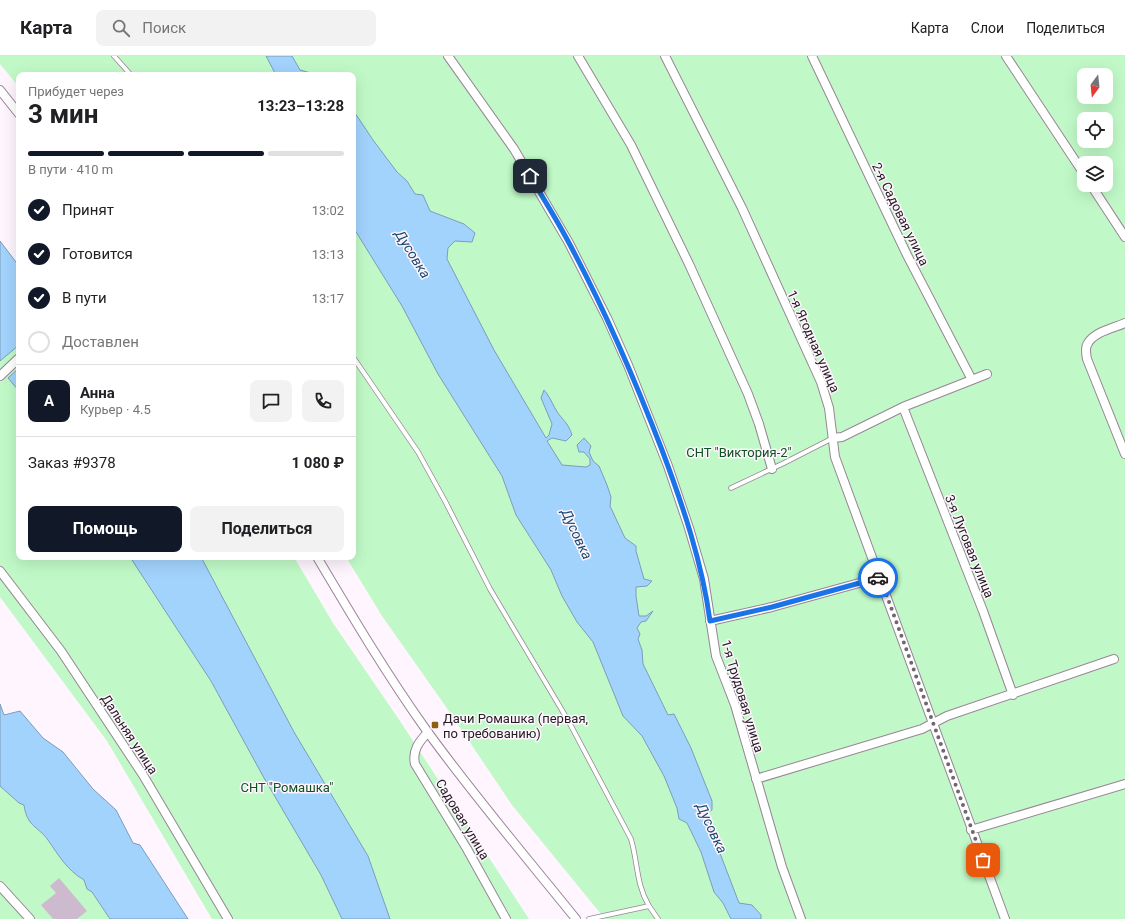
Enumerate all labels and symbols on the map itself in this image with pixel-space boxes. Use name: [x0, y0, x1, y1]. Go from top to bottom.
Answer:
north arrow: [1077, 68, 1113, 104]
pin: [513, 159, 547, 193]
street label: 2-я Садовая улица: [869, 160, 932, 268]
water label: Дусовка: [391, 226, 434, 281]
street label: 1-я Ягодная улица: [784, 288, 843, 395]
park label: СНТ "Виктория-2": [686, 445, 792, 460]
street label: 3-я Луговая улица: [942, 492, 997, 600]
water label: Дусовка: [558, 505, 596, 562]
courier: [858, 558, 898, 598]
street label: 1-я Трудовая улица: [718, 638, 767, 754]
street label: Дальняя улица: [98, 692, 161, 777]
place label: Дачи Ромашка (первая, по требованию): [443, 711, 588, 741]
marker: Дачи Ромашка (первая, по требованию): [430, 720, 440, 730]
street label: Садовая улица: [433, 776, 493, 862]
park label: СНТ "Ромашка": [240, 780, 334, 795]
water label: Дусовка: [693, 799, 731, 856]
pin: [966, 843, 1000, 877]

